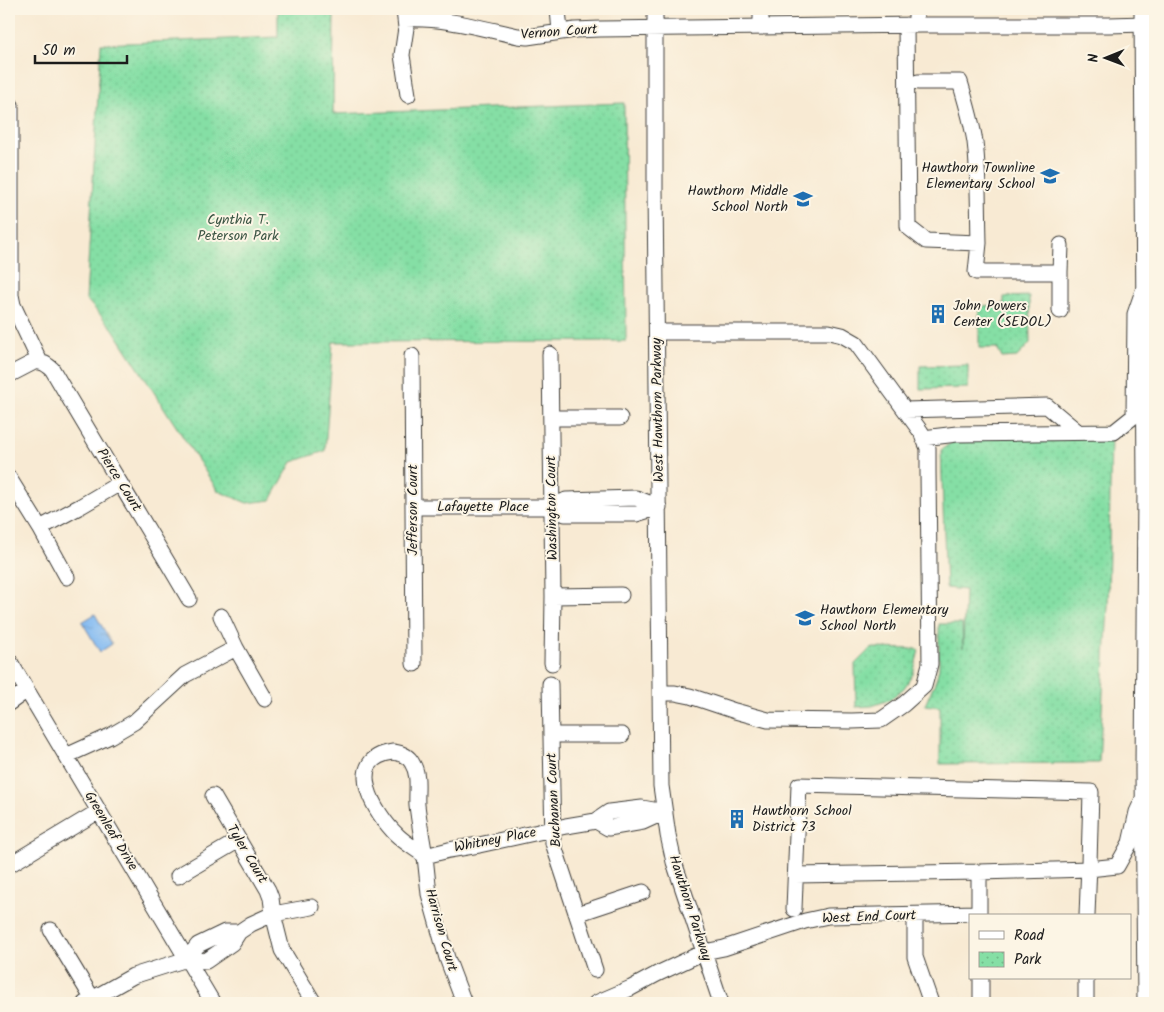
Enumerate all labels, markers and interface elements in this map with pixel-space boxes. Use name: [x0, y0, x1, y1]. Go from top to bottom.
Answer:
street label: Vernon Court: [520, 18, 599, 46]
scale bar: [35, 32, 128, 64]
north arrow: [1082, 32, 1132, 82]
text: 50 m: [42, 39, 76, 63]
text: N: [1083, 53, 1105, 63]
place label: Hawthorn Townline Elementary School: [921, 157, 1036, 195]
school or university icon: Hawthorn Townline Elementary School: [1039, 165, 1061, 187]
place label: Hawthorn Middle School North: [688, 180, 789, 218]
school or university icon: Hawthorn Middle School North: [792, 188, 814, 210]
park label: Cynthia T. Peterson Park: [197, 209, 279, 247]
place label: John Powers Center (SEDOL): [953, 295, 1052, 333]
building icon: John Powers Center (SEDOL): [927, 303, 949, 325]
street label: West Hawthorn Parkway: [646, 337, 670, 482]
street label: Pierce Court: [91, 444, 148, 517]
street label: Washington Court: [540, 455, 564, 561]
street label: Jefferson Court: [402, 464, 424, 556]
street label: Lafayette Place: [437, 496, 530, 518]
place label: Hawthorn Elementary School North: [820, 599, 949, 637]
school or university icon: Hawthorn Elementary School North: [794, 607, 816, 629]
street label: Buchanan Court: [541, 752, 567, 848]
street label: Greenleaf Drive: [78, 787, 144, 876]
place label: Hawthorn School District 73: [752, 800, 852, 838]
building icon: Hawthorn School District 73: [726, 808, 748, 830]
street label: Tyler Court: [221, 820, 274, 888]
street label: Whitney Place: [452, 821, 539, 859]
street label: Hawthorn Parkway: [663, 852, 718, 964]
street label: Harrison Court: [419, 886, 464, 975]
street label: West End Court: [822, 904, 917, 930]
legend: [969, 914, 1132, 980]
text: Road: [1014, 924, 1045, 948]
text: Park: [1014, 948, 1042, 972]

